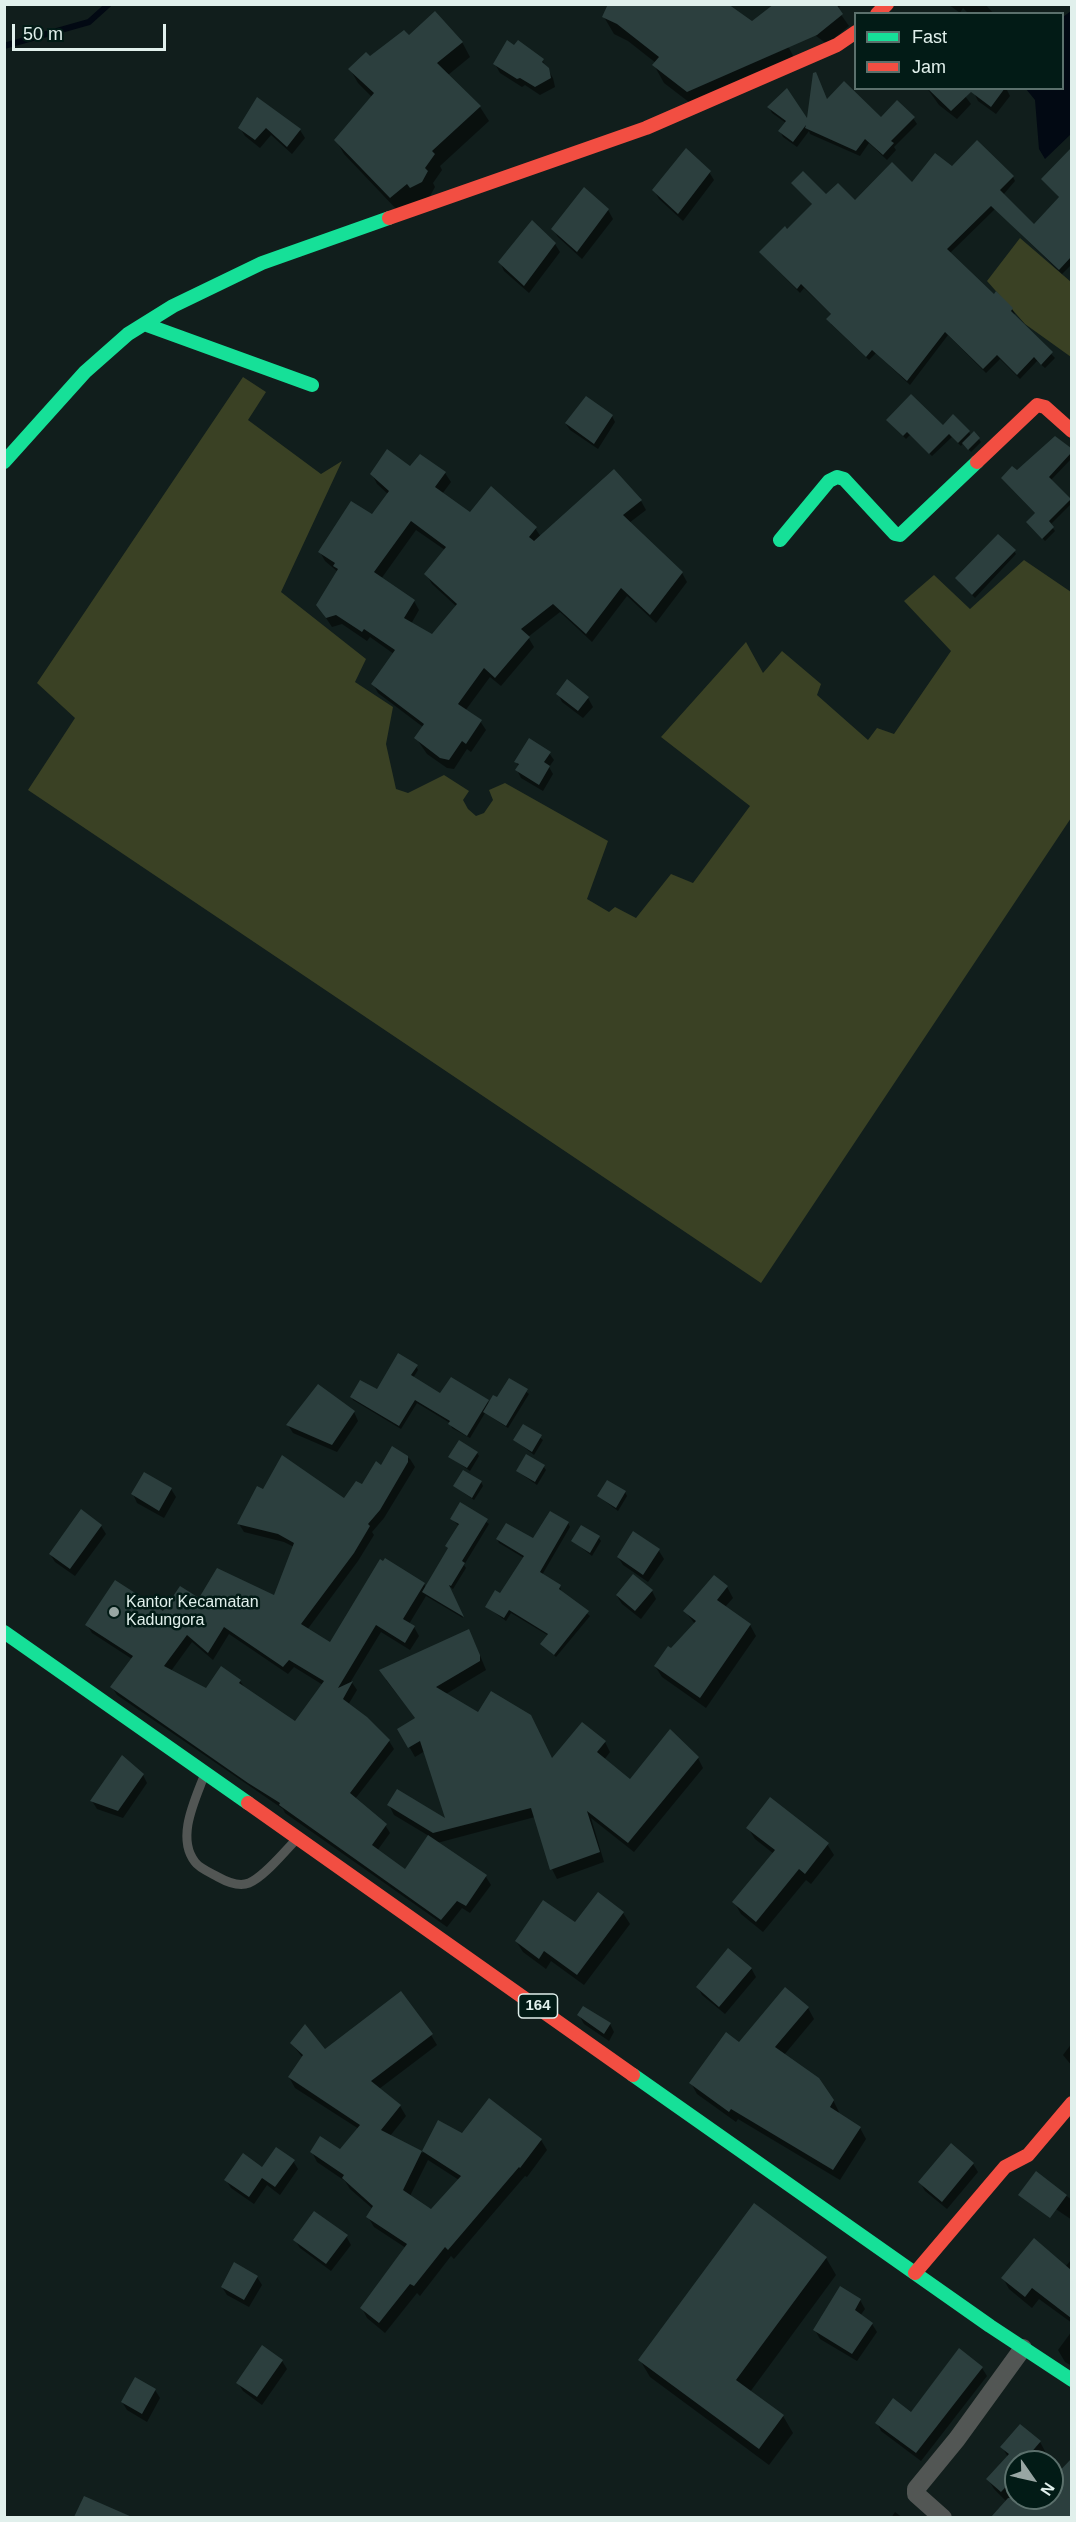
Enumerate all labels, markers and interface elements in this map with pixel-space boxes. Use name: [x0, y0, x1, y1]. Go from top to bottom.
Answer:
scale bar: [15, 12, 170, 50]
legend: [854, 12, 1064, 90]
text: 50 m: [23, 24, 63, 44]
text: Fast: [912, 27, 947, 47]
text: Jam: [912, 57, 946, 77]
place label: Kantor Kecamatan Kadungora: [126, 1593, 259, 1631]
marker: Kantor Kecamatan Kadungora: [107, 1605, 121, 1619]
road number: 164: [518, 1994, 558, 2018]
north arrow: [1004, 2450, 1064, 2510]
text: N: [1037, 2480, 1058, 2499]

